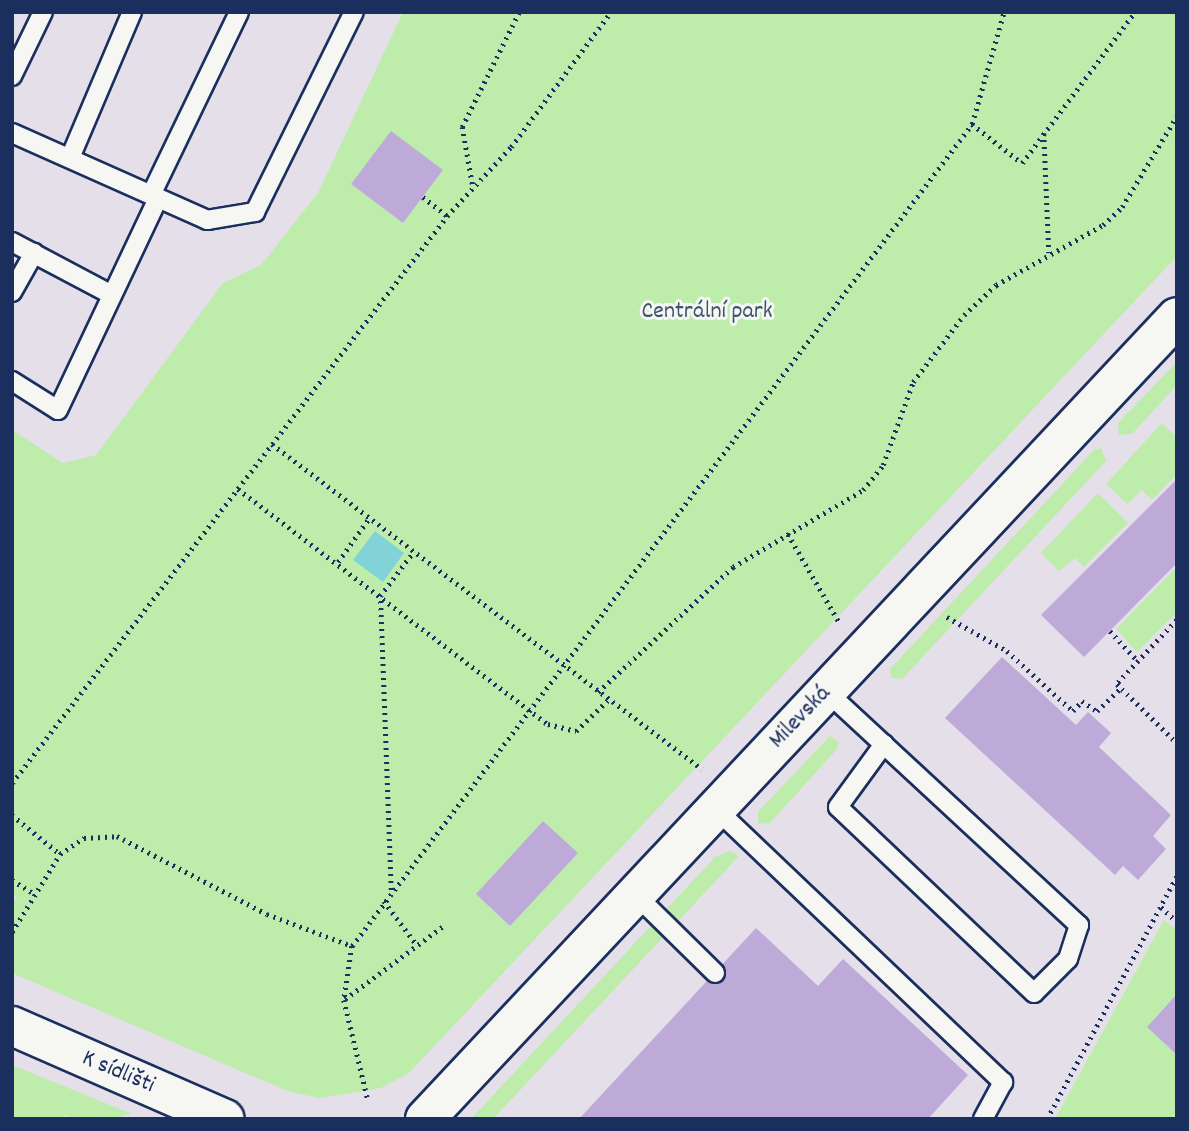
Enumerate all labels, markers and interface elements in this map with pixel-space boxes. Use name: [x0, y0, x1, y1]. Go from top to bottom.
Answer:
park label: Centrální park: [641, 299, 773, 327]
street label: Milevská: [764, 680, 838, 756]
street label: K sídlišti: [77, 1045, 159, 1101]

